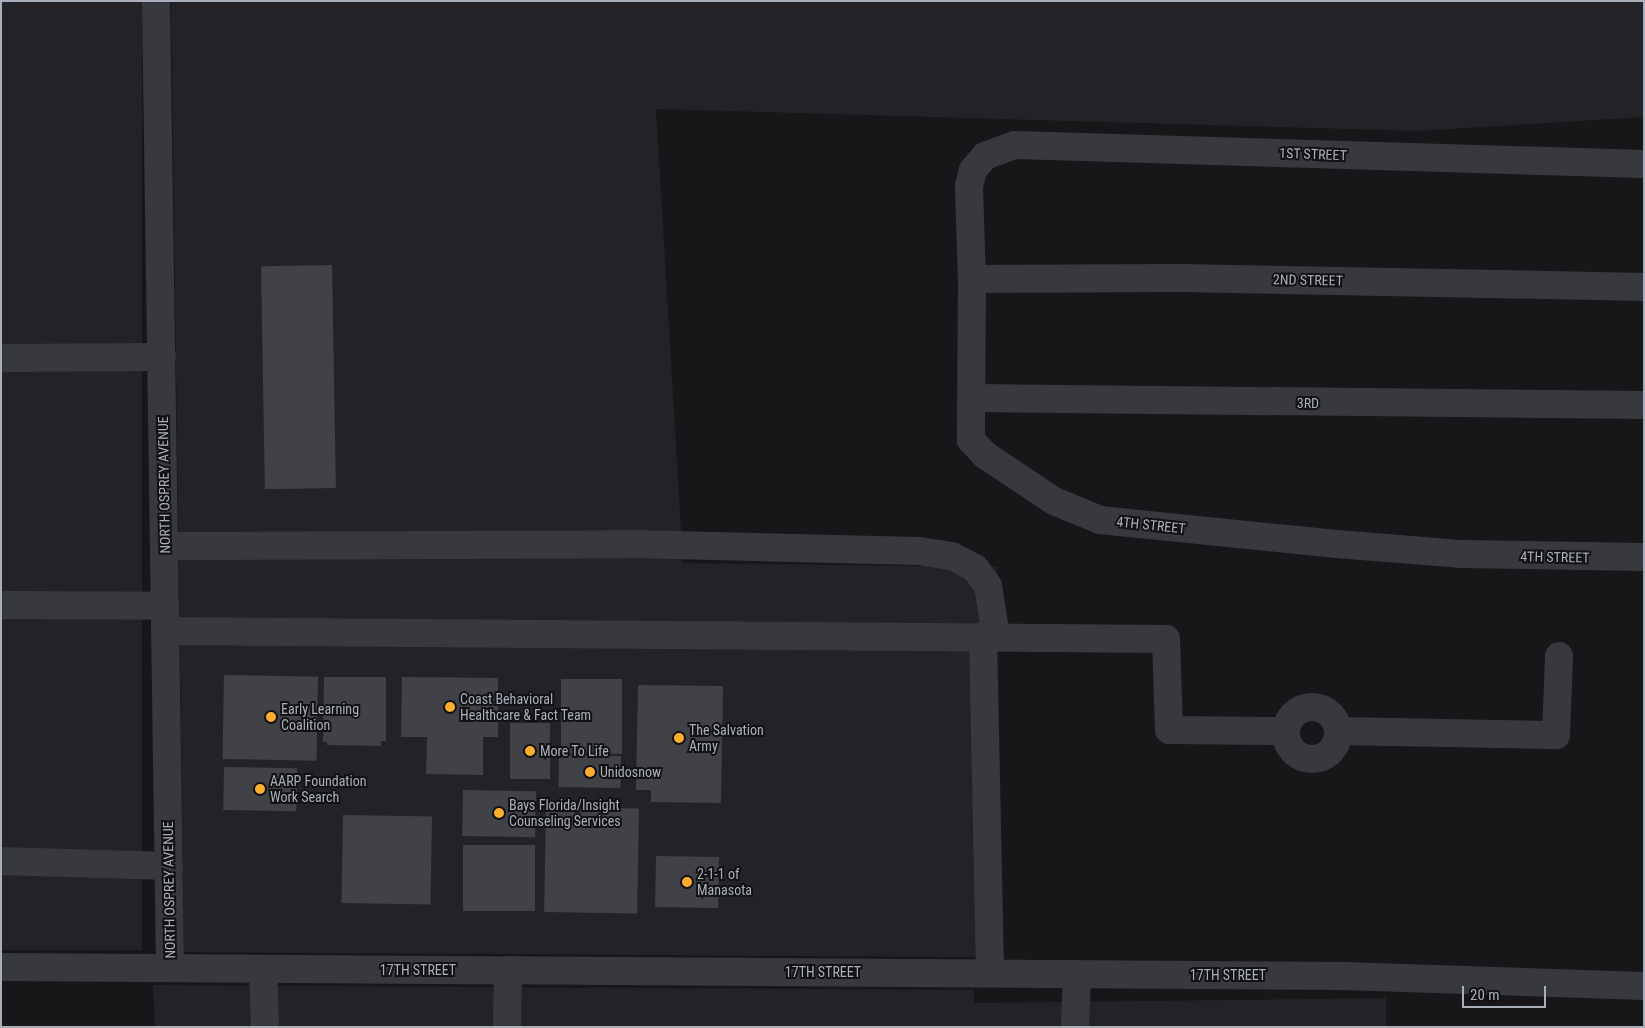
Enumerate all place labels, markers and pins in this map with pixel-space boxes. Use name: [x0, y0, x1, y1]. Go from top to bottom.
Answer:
place label: Coast Behavioral Healthcare & Fact Team: [460, 691, 591, 724]
place label: Early Learning Coalition: [281, 701, 359, 734]
marker: Coast Behavioral Healthcare & Fact Team: [444, 701, 456, 713]
marker: Early Learning Coalition: [265, 711, 277, 723]
place label: The Salvation Army: [689, 722, 764, 754]
marker: The Salvation Army: [673, 732, 685, 744]
place label: More To Life: [540, 743, 609, 759]
marker: More To Life: [524, 745, 536, 757]
place label: Unidosnow: [600, 764, 661, 780]
marker: Unidosnow: [584, 766, 596, 778]
place label: AARP Foundation Work Search: [270, 773, 367, 806]
marker: AARP Foundation Work Search: [254, 783, 266, 795]
place label: Bays Florida/Insight Counseling Services: [509, 797, 621, 830]
marker: Bays Florida/Insight Counseling Services: [493, 807, 505, 819]
place label: 2-1-1 of Manasota: [697, 866, 752, 899]
marker: 2-1-1 of Manasota: [681, 876, 693, 888]

